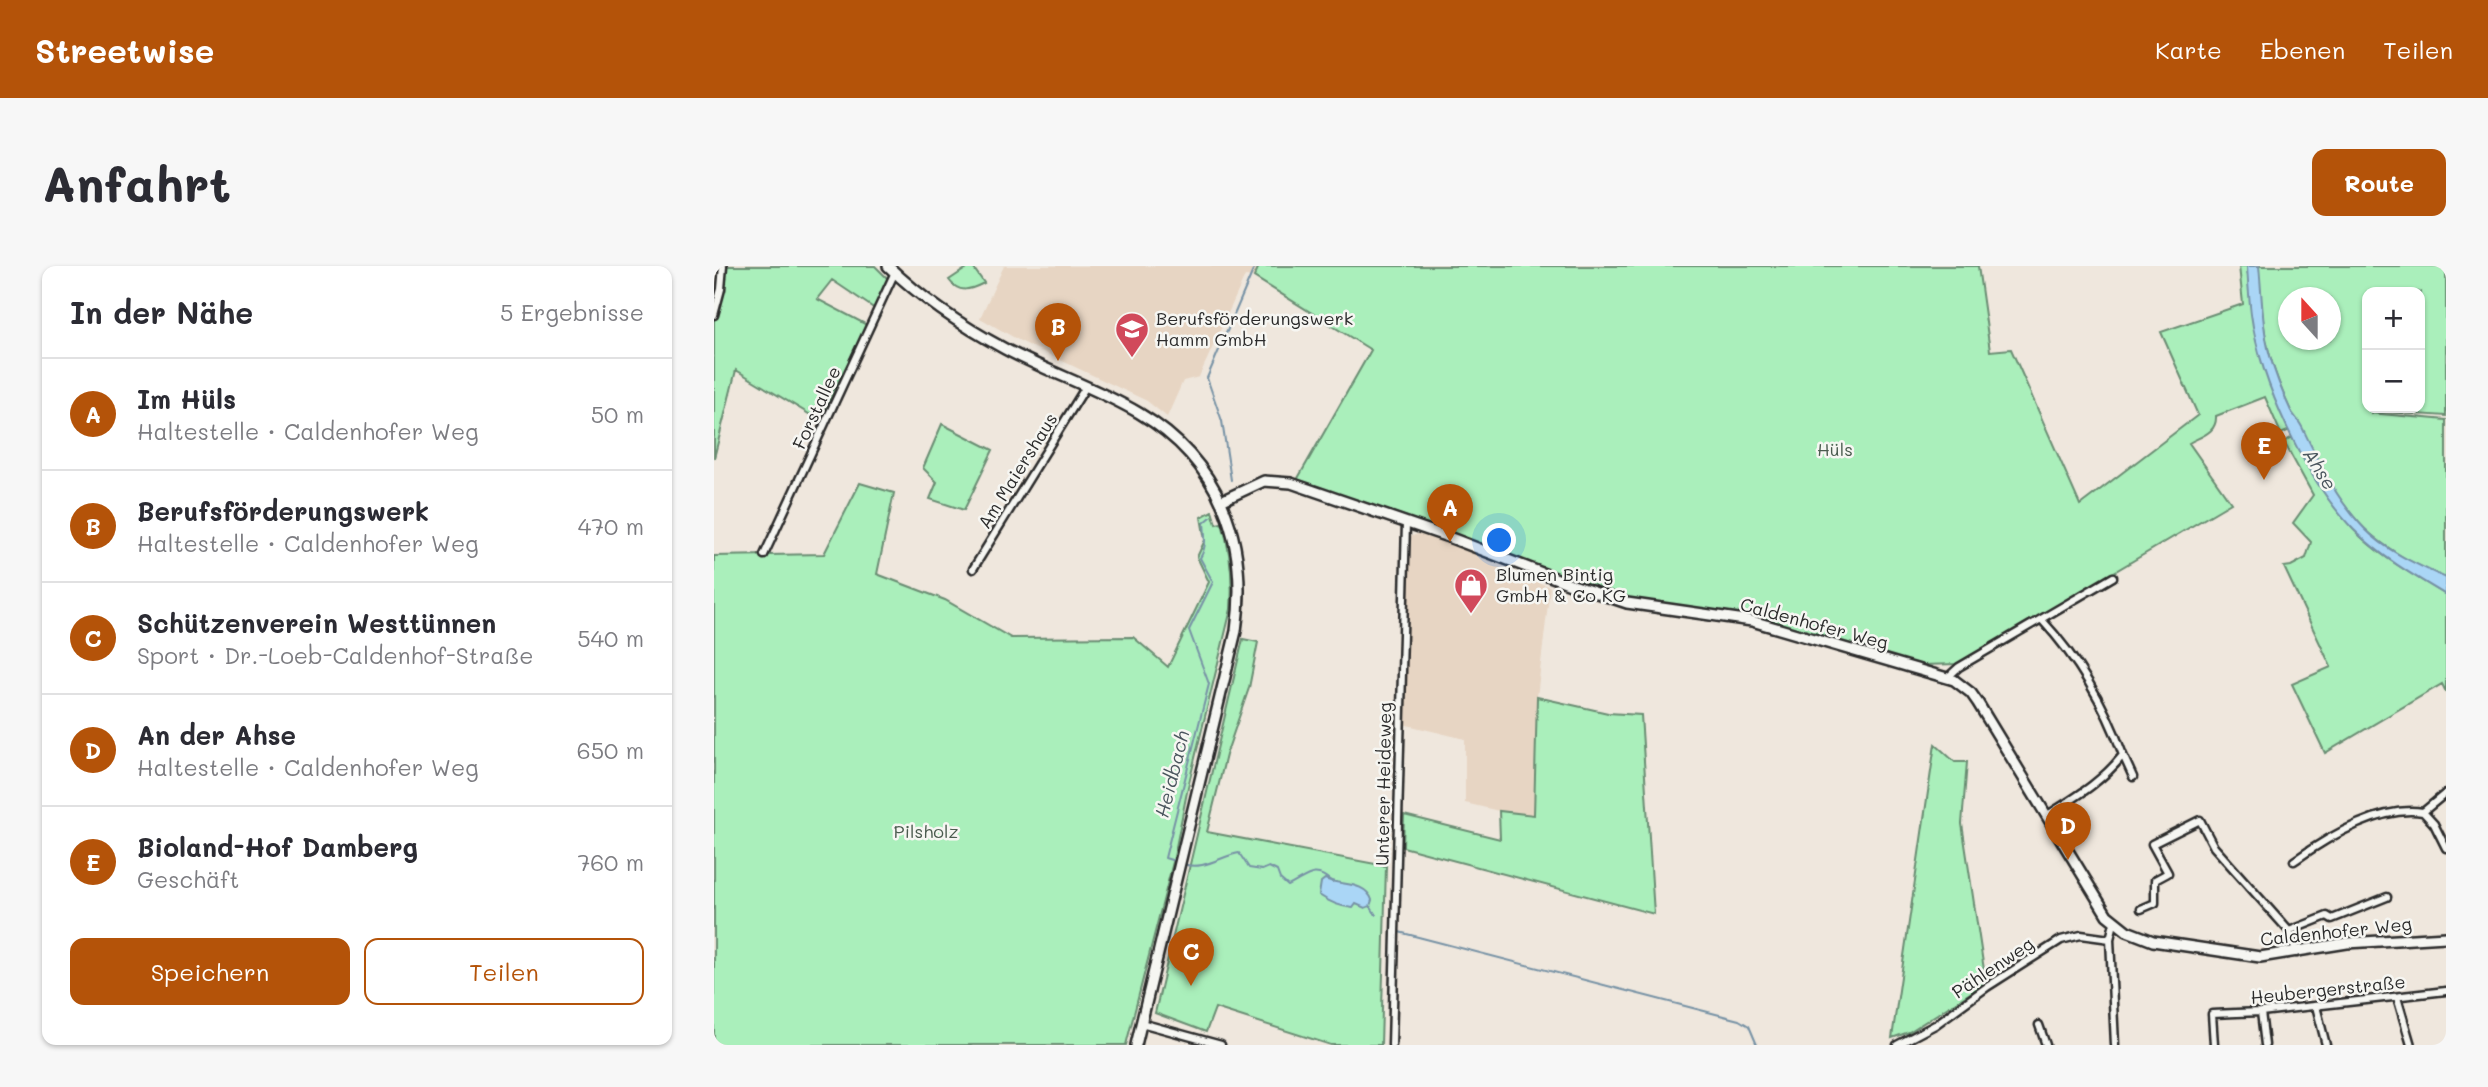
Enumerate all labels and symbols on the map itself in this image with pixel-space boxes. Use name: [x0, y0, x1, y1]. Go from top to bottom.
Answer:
north arrow: [2278, 287, 2341, 350]
pin: B: [1035, 303, 1081, 361]
place label: Berufsförderungswerk Hamm GmbH: [1156, 306, 1353, 351]
school or university icon: Berufsförderungswerk Hamm GmbH: [1113, 310, 1151, 359]
street label: Forstallee: [786, 362, 846, 453]
street label: Am Maiershaus: [972, 408, 1062, 533]
pin: E: [2241, 422, 2287, 480]
park label: Hüls: [1817, 437, 1853, 461]
water label: Ahse: [2298, 443, 2343, 494]
pin: A: [1427, 484, 1473, 542]
your location: [1482, 523, 1516, 557]
place label: Blumen Bintig GmbH & Co KG: [1496, 562, 1626, 607]
shop icon: Blumen Bintig GmbH & Co KG: [1452, 566, 1490, 615]
street label: Caldenhofer Weg: [1738, 592, 1891, 654]
street label: Unterer Heideweg: [1370, 702, 1396, 866]
water label: Heidbach: [1149, 728, 1194, 820]
pin: D: [2045, 802, 2091, 860]
park label: Pilsholz: [893, 819, 959, 843]
street label: Caldenhofer Weg: [2259, 911, 2413, 951]
pin: C: [1168, 928, 1214, 986]
street label: Pählenweg: [1947, 931, 2038, 1003]
street label: Heubergerstraße: [2249, 969, 2407, 1009]

